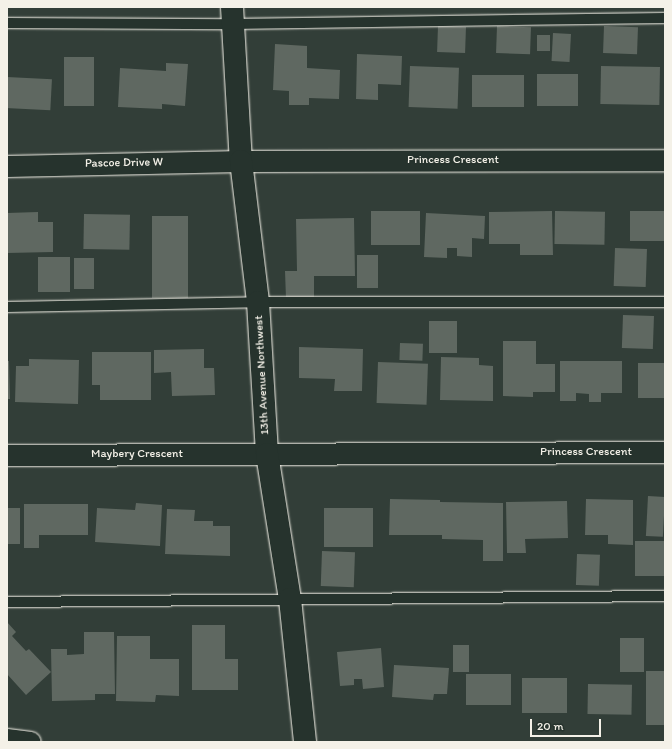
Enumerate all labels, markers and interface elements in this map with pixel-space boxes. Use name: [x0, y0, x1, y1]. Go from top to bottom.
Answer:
street label: Princess Crescent: [407, 153, 499, 167]
street label: Pascoe Drive W: [85, 155, 163, 171]
street label: 13th Avenue Northwest: [252, 315, 272, 435]
street label: Princess Crescent: [540, 445, 632, 459]
street label: Maybery Crescent: [91, 447, 183, 461]
scale bar: [532, 711, 603, 737]
text: 20 m: [537, 719, 564, 733]

